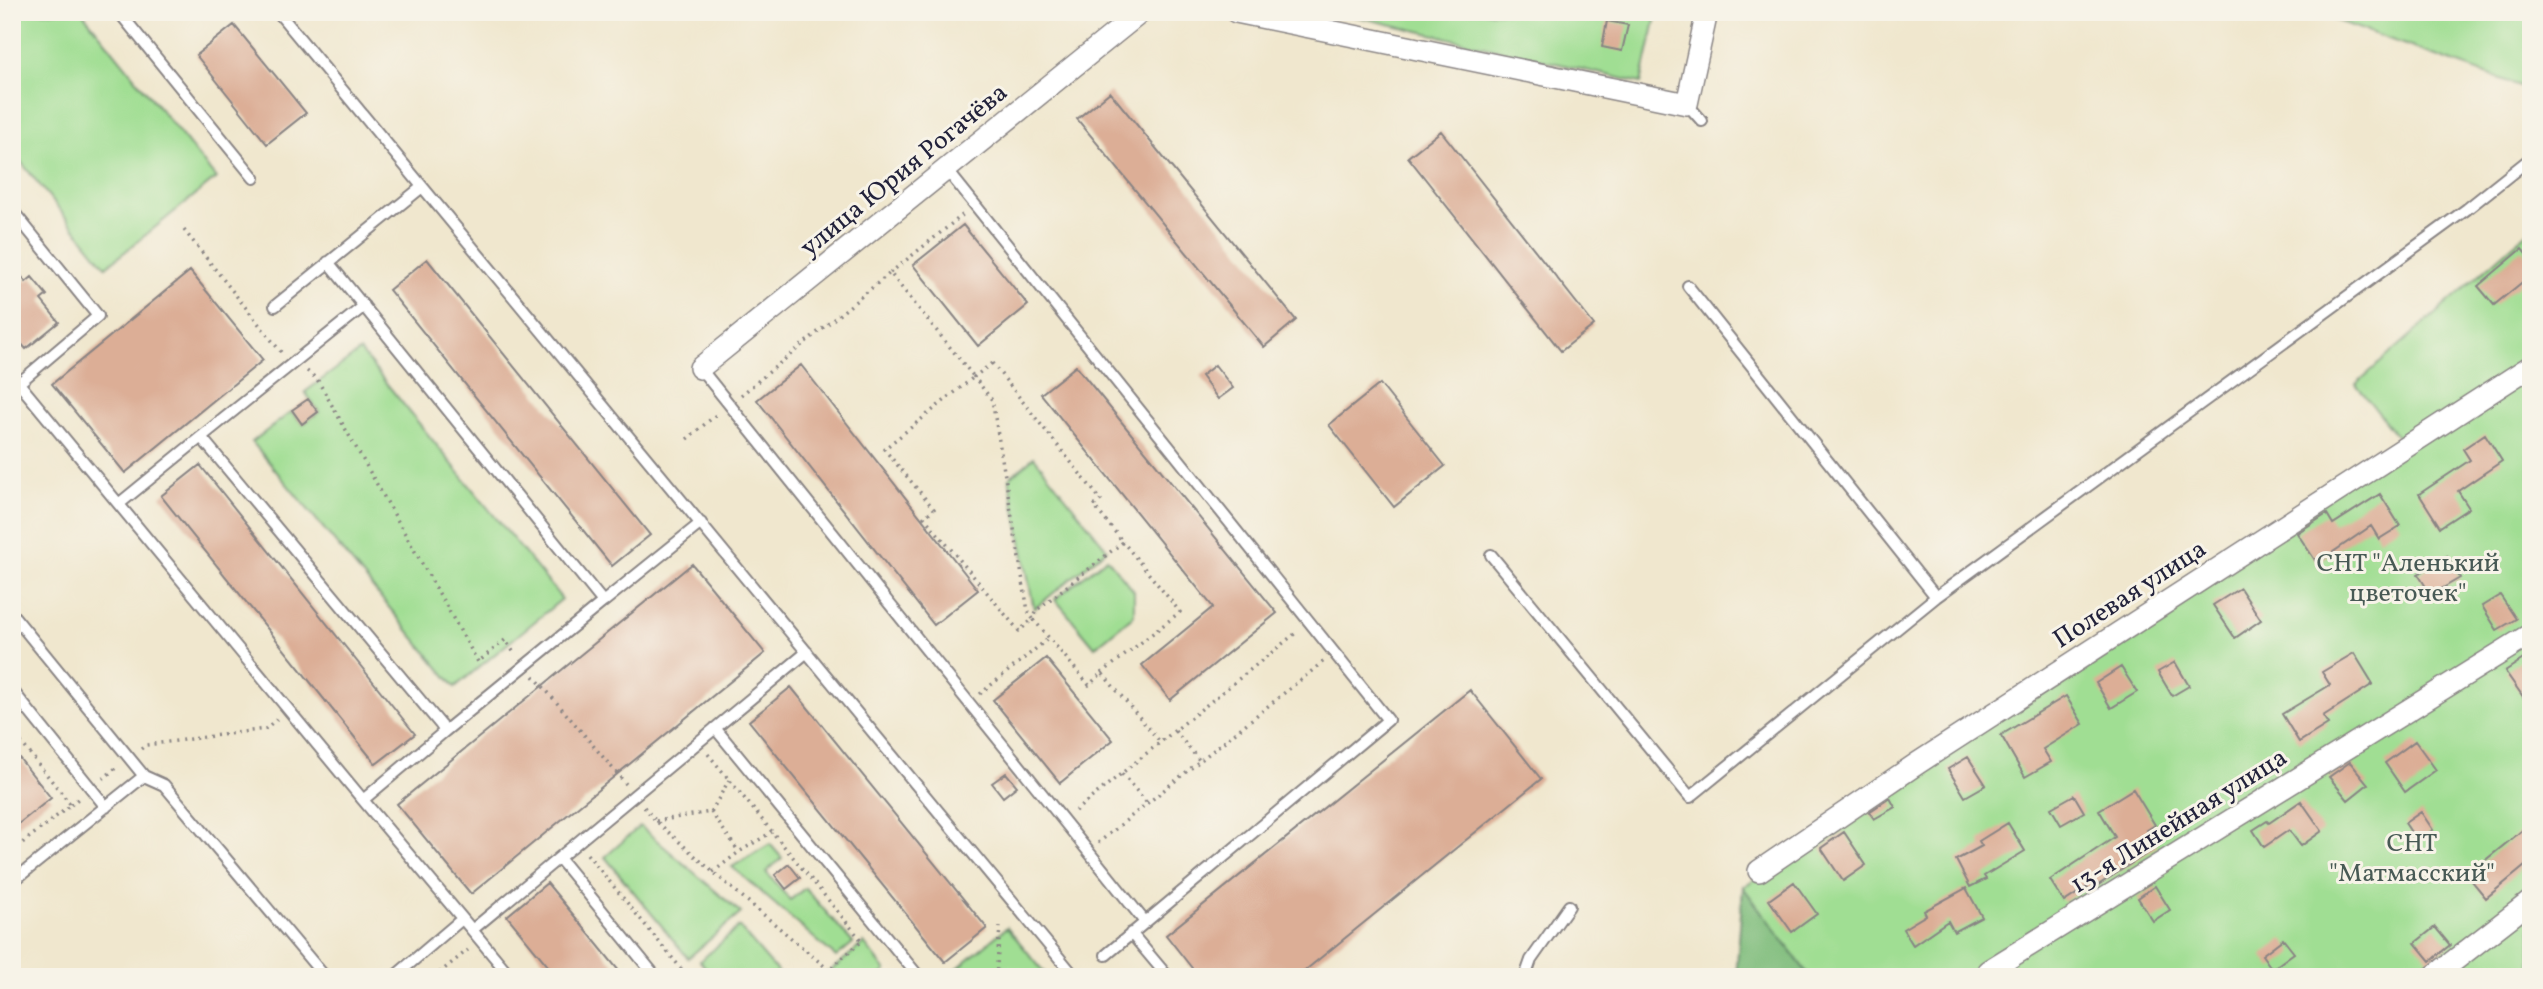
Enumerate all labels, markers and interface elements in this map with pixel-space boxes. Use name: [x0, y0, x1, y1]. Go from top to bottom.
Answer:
street label: улица Юрия Рогачёва: [793, 76, 1016, 266]
street label: Полевая улица: [2046, 532, 2214, 658]
park label: СНТ "Аленький цветочек": [2316, 546, 2500, 612]
street label: 13-я Линейная улица: [2064, 740, 2294, 903]
park label: СНТ "Матмасский": [2329, 826, 2495, 892]

